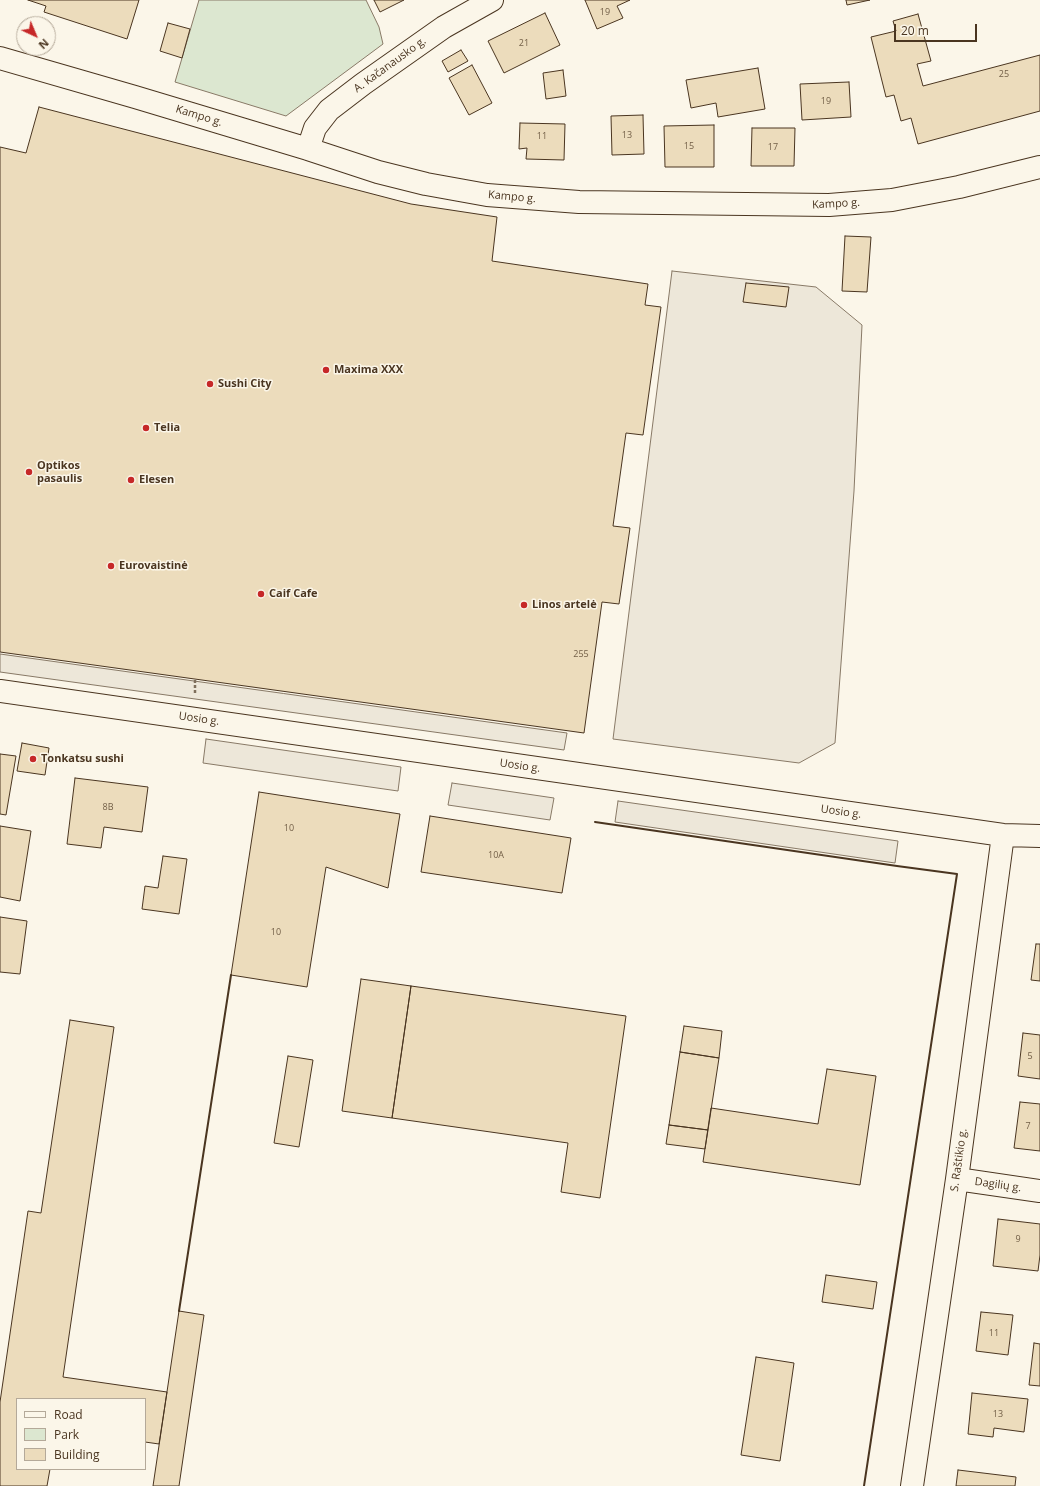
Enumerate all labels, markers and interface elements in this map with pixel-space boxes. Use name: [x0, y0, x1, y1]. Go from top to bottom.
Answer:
house number: 19: [600, 7, 610, 17]
north arrow: [16, 16, 56, 56]
scale bar: [896, 16, 979, 42]
text: 20 m: [901, 22, 929, 39]
street label: A. Kačanausko g.: [351, 34, 429, 96]
text: N: [36, 36, 52, 53]
house number: 21: [519, 38, 529, 48]
house number: 25: [999, 69, 1009, 79]
house number: 19: [821, 96, 831, 106]
street label: Kampo g.: [174, 103, 224, 129]
house number: 13: [622, 130, 632, 140]
house number: 11: [537, 131, 547, 141]
house number: 15: [684, 141, 694, 151]
house number: 17: [768, 142, 778, 152]
street label: Kampo g.: [487, 188, 537, 206]
street label: Kampo g.: [812, 196, 860, 212]
place label: Maxima XXX: [334, 363, 403, 377]
marker: Maxima XXX: [321, 365, 331, 375]
place label: Sushi City: [218, 377, 272, 391]
marker: Sushi City: [205, 379, 215, 389]
place label: Telia: [154, 421, 180, 435]
marker: Telia: [141, 423, 151, 433]
place label: Optikos pasaulis: [37, 459, 82, 485]
marker: Optikos pasaulis: [24, 467, 34, 477]
place label: Elesen: [139, 473, 174, 487]
marker: Elesen: [126, 475, 136, 485]
place label: Eurovaistinė: [119, 559, 188, 573]
marker: Eurovaistinė: [106, 561, 116, 571]
place label: Caif Cafe: [269, 587, 318, 601]
marker: Caif Cafe: [256, 589, 266, 599]
place label: Linos artelė: [532, 598, 597, 612]
marker: Linos artelė: [519, 600, 529, 610]
house number: 255: [573, 649, 589, 659]
street label: Uosio g.: [178, 710, 220, 728]
place label: Tonkatsu sushi: [41, 752, 124, 766]
marker: Tonkatsu sushi: [28, 754, 38, 764]
street label: Uosio g.: [499, 757, 541, 775]
house number: 8B: [103, 802, 113, 812]
street label: Uosio g.: [820, 803, 862, 821]
house number: 10: [284, 823, 294, 833]
house number: 10A: [488, 850, 504, 860]
house number: 10: [271, 927, 281, 937]
house number: 5: [1027, 1051, 1033, 1061]
house number: 7: [1025, 1121, 1031, 1131]
street label: S. Raštikio g.: [948, 1128, 970, 1192]
street label: Dagilių g.: [974, 1175, 1022, 1195]
house number: 9: [1015, 1234, 1021, 1244]
house number: 11: [989, 1328, 999, 1338]
legend: [16, 1398, 146, 1470]
text: Road: [54, 1406, 83, 1423]
house number: 13: [993, 1409, 1003, 1419]
text: Park: [54, 1426, 79, 1443]
text: Building: [54, 1446, 99, 1463]

